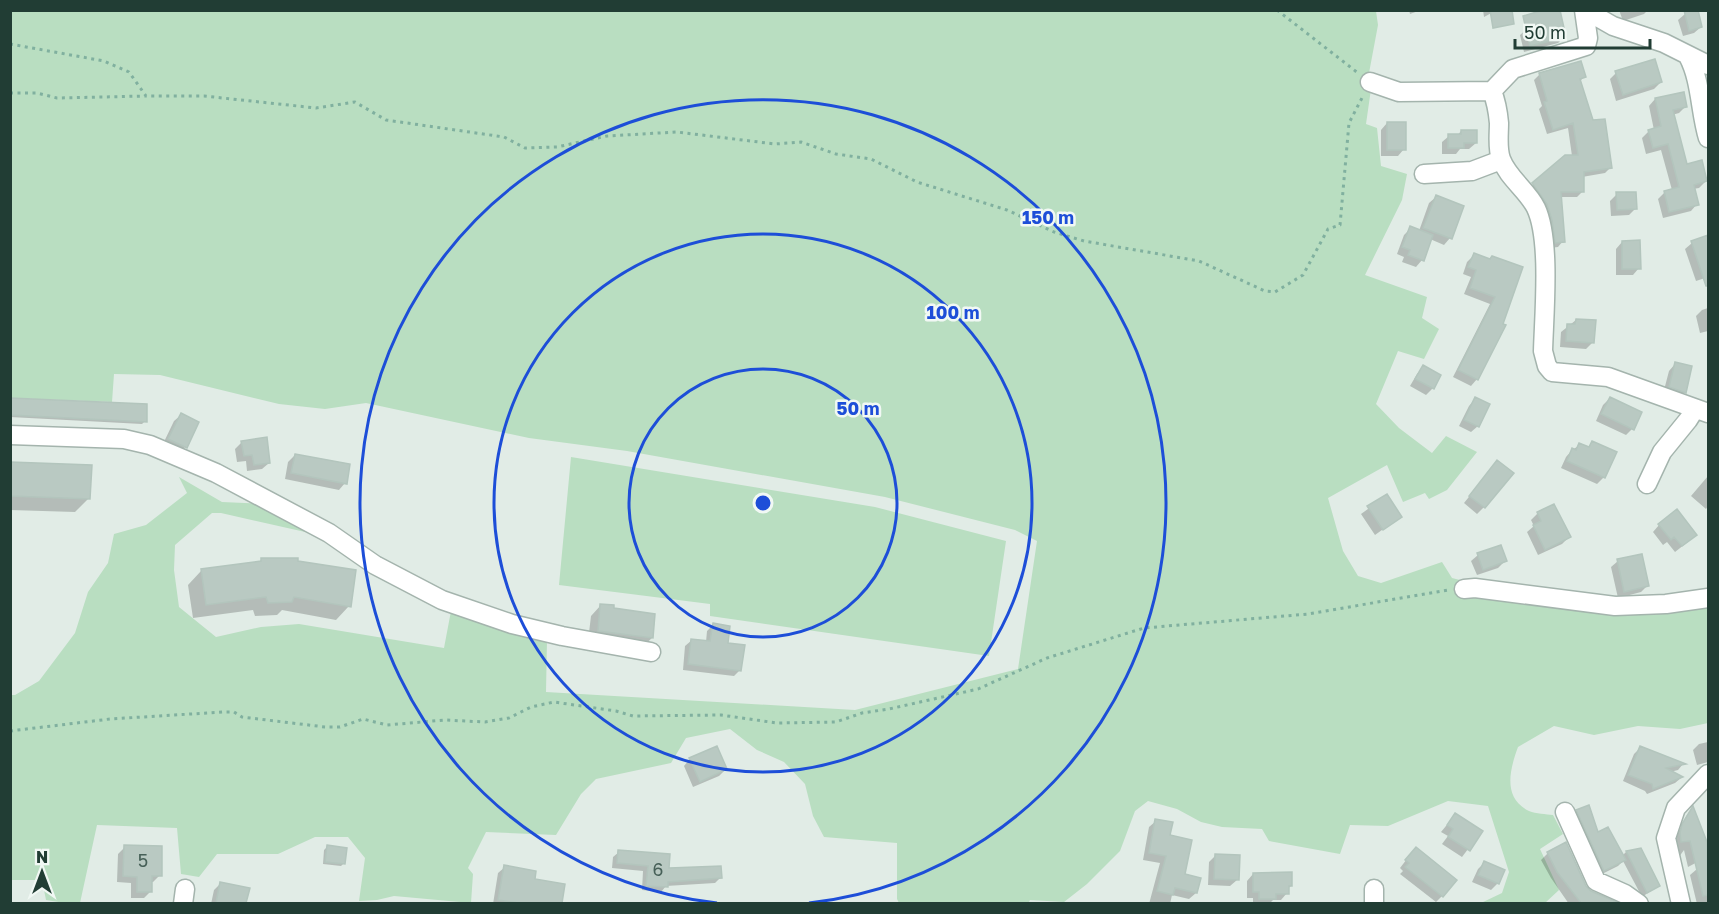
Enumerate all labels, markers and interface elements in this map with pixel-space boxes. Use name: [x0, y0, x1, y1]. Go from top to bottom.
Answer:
scale bar: [1515, 12, 1650, 50]
text: 50 m: [1524, 21, 1566, 43]
text: 150 m: [1022, 206, 1074, 228]
text: 100 m: [927, 301, 979, 323]
text: 50 m: [837, 397, 879, 419]
centre of rings: [753, 493, 773, 513]
north arrow: [12, 842, 72, 902]
text: N: [36, 847, 48, 867]
house number: 5: [138, 849, 148, 871]
house number: 6: [653, 858, 663, 880]

